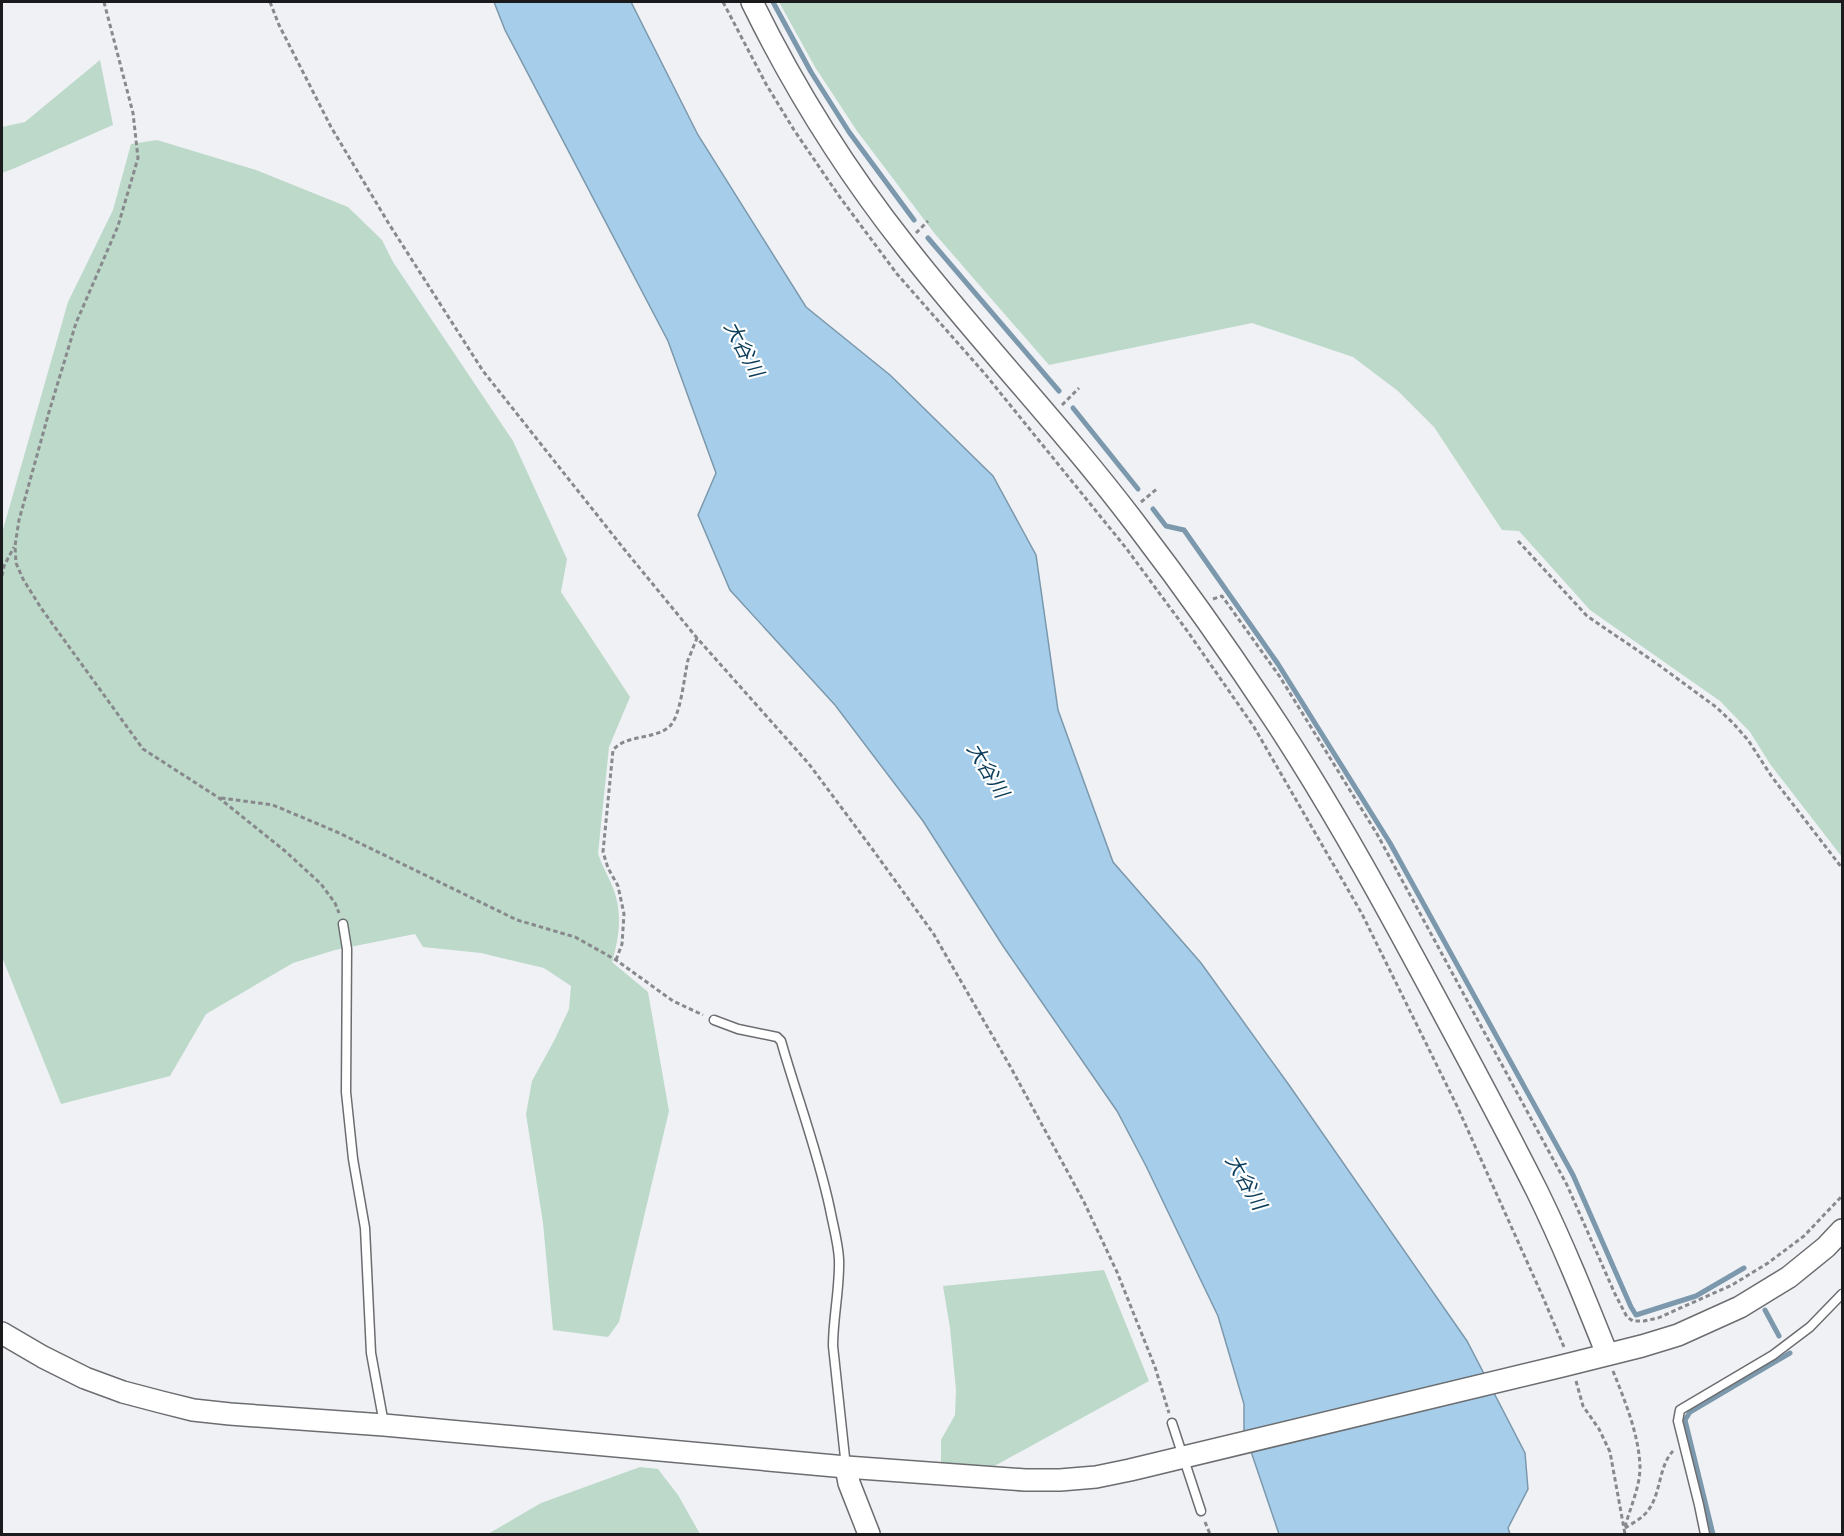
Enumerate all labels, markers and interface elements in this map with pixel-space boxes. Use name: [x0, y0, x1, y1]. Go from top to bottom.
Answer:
water label: 大谷川: [720, 317, 769, 382]
water label: 大谷川: [963, 739, 1014, 803]
water label: 大谷川: [1221, 1151, 1272, 1215]

